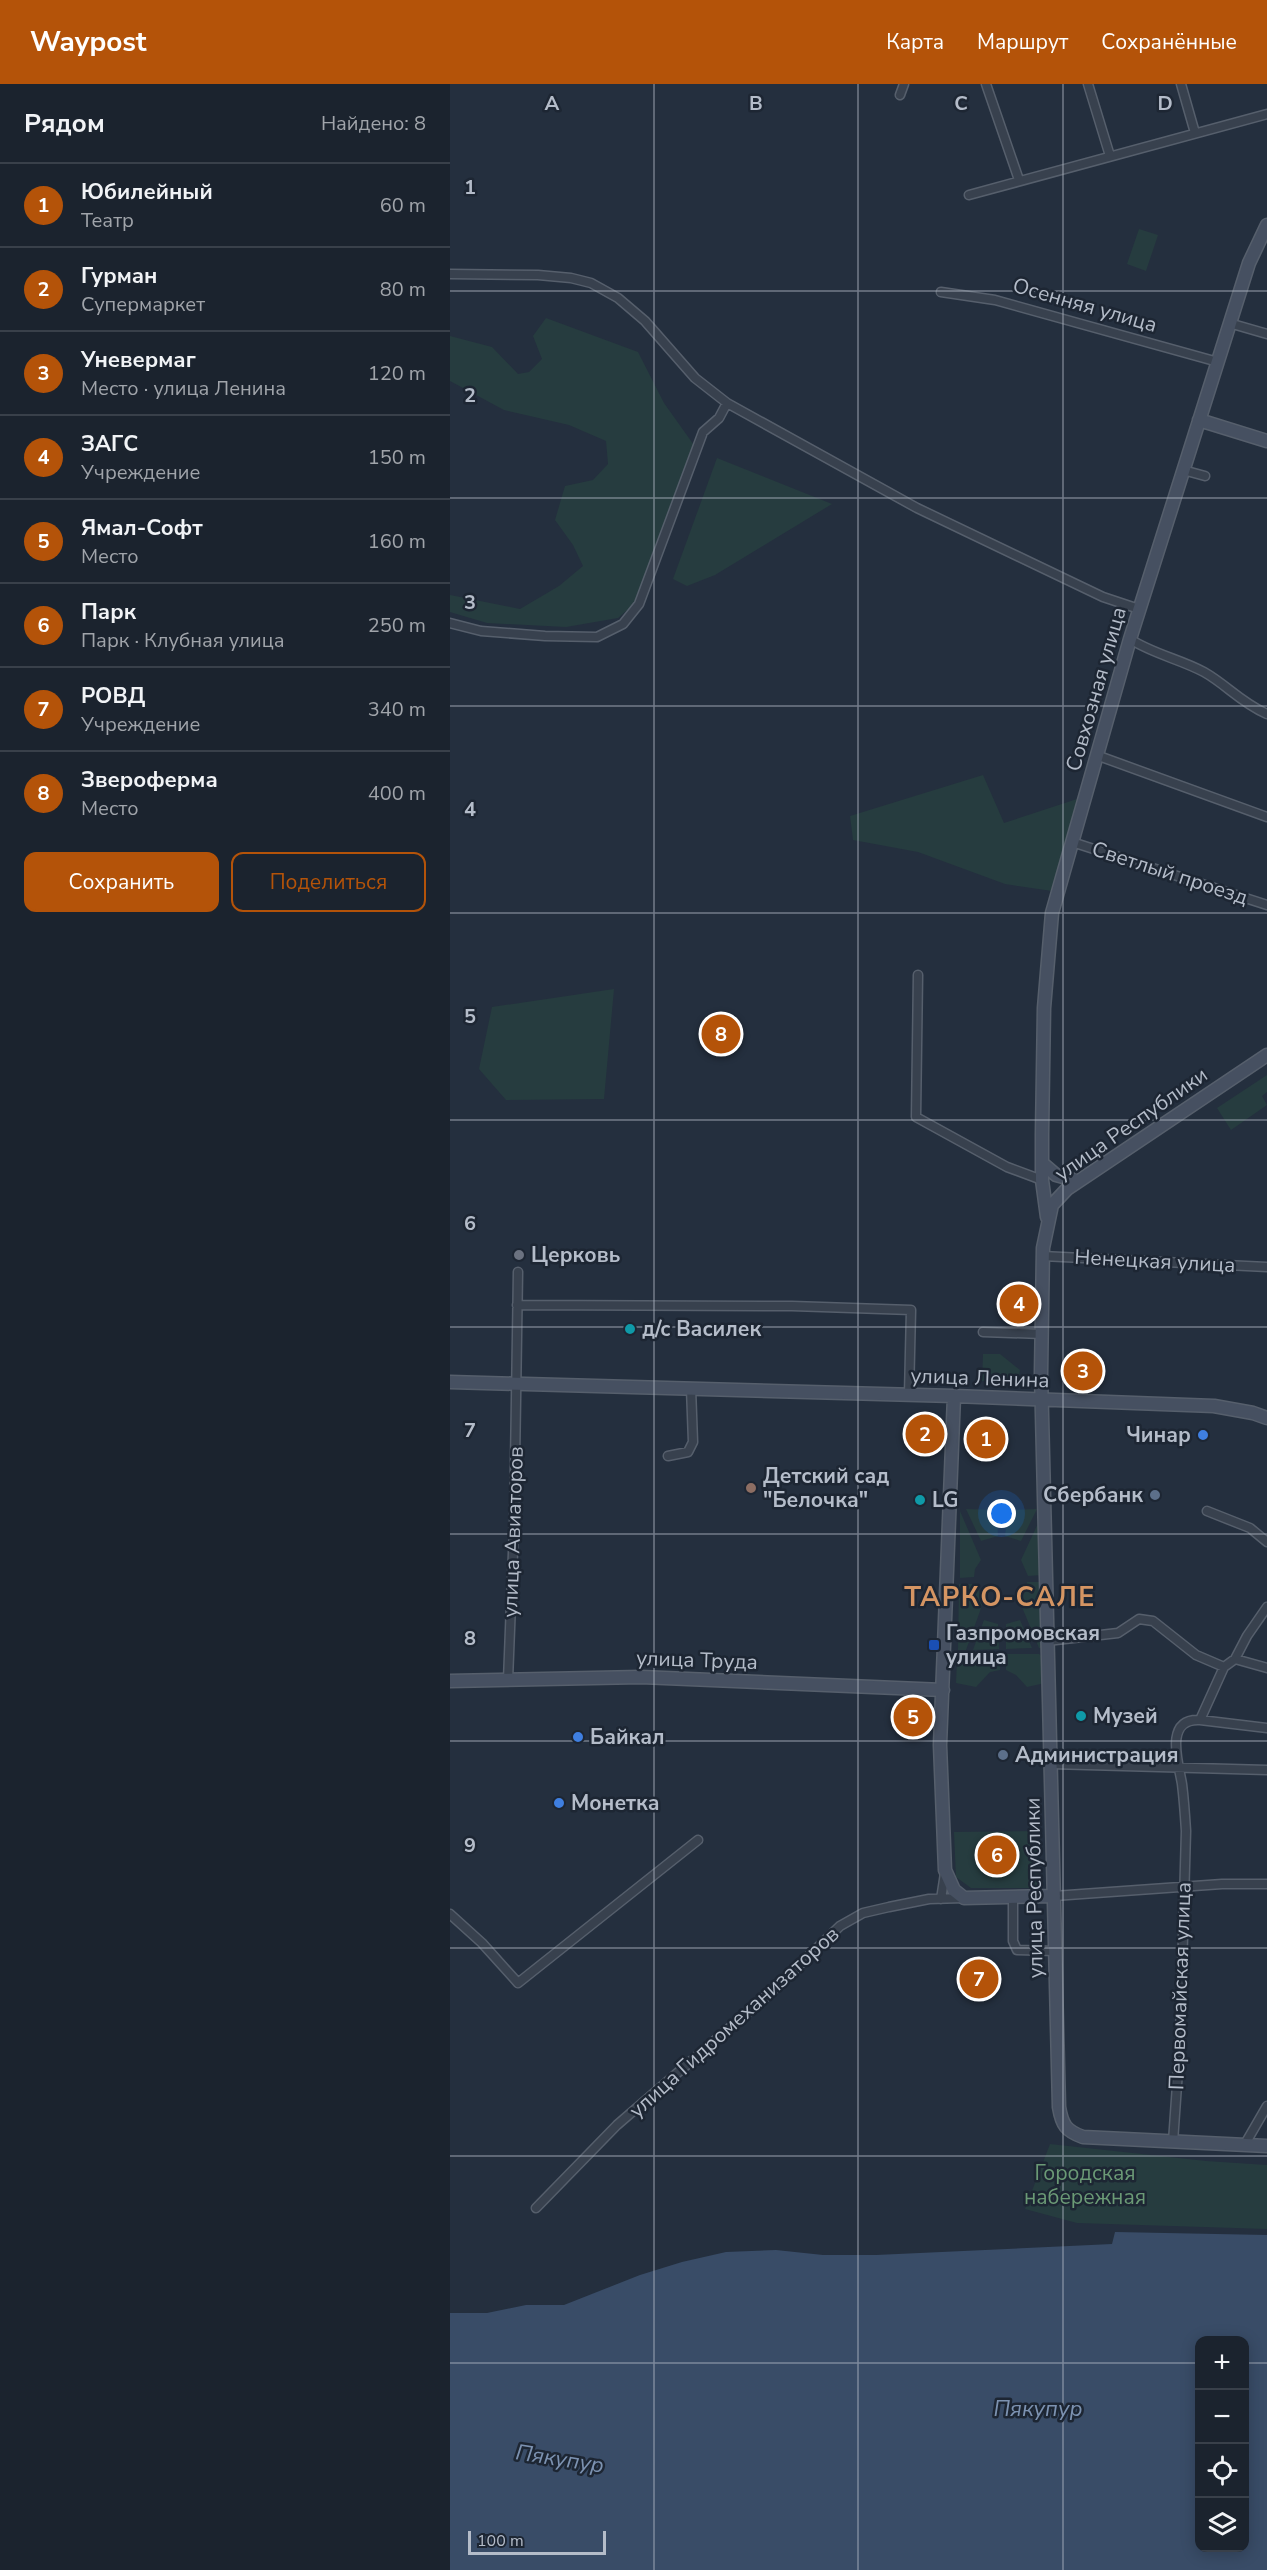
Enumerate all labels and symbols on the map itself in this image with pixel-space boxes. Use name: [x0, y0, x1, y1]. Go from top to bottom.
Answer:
text: A: [545, 90, 560, 117]
text: B: [749, 90, 763, 117]
text: C: [954, 90, 968, 117]
text: D: [1157, 90, 1173, 117]
text: 1: [464, 174, 476, 201]
street label: Осенняя улица: [1010, 271, 1160, 339]
text: 2: [464, 382, 476, 409]
text: 3: [464, 589, 476, 616]
street label: Совхозная улица: [1059, 604, 1133, 774]
text: 4: [464, 796, 476, 823]
street label: Светлый проезд: [1088, 835, 1252, 911]
text: 5: [464, 1003, 476, 1030]
pin: 8: [702, 1012, 740, 1056]
street label: улица Республики: [1049, 1061, 1213, 1187]
text: 6: [464, 1210, 476, 1237]
place label: Церковь: [531, 1241, 620, 1269]
street label: Ненецкая улица: [1074, 1243, 1236, 1279]
marker: Церковь: [512, 1248, 526, 1262]
pin: 4: [1000, 1282, 1038, 1326]
place label: д/с Василек: [642, 1315, 761, 1343]
marker: д/с Василек: [623, 1322, 637, 1336]
pin: 3: [1064, 1348, 1102, 1394]
street label: улица Ленина: [910, 1362, 1050, 1394]
pin: 2: [906, 1412, 944, 1456]
pin: 1: [966, 1416, 1006, 1462]
text: 7: [464, 1417, 476, 1444]
place label: Чинар: [1126, 1421, 1191, 1449]
marker: Чинар: [1196, 1428, 1210, 1442]
street label: улица Авиаторов: [496, 1446, 530, 1618]
place label: Детский сад "Белочка": [763, 1462, 889, 1514]
marker: Детский сад "Белочка": [744, 1481, 758, 1495]
place label: Сбербанк: [1043, 1481, 1143, 1509]
place label: LG: [932, 1486, 958, 1514]
marker: Сбербанк: [1148, 1488, 1162, 1502]
marker: LG: [913, 1493, 927, 1507]
your location: [987, 1499, 1016, 1528]
district label: ТАРКО-САЛЕ: [904, 1579, 1096, 1616]
place label: Газпромовская улица: [946, 1619, 1100, 1671]
text: 8: [464, 1625, 476, 1652]
marker: Газпромовская улица: [927, 1638, 941, 1652]
street label: улица Труда: [636, 1644, 758, 1676]
pin: 5: [894, 1694, 932, 1740]
place label: Музей: [1093, 1702, 1158, 1730]
marker: Музей: [1074, 1709, 1088, 1723]
place label: Байкал: [590, 1723, 665, 1751]
marker: Байкал: [571, 1730, 585, 1744]
place label: Администрация: [1015, 1741, 1178, 1769]
marker: Администрация: [996, 1748, 1010, 1762]
place label: Монетка: [571, 1789, 660, 1817]
marker: Монетка: [552, 1796, 566, 1810]
street label: улица Республики: [1018, 1797, 1050, 1979]
text: 9: [464, 1832, 476, 1859]
pin: 6: [978, 1832, 1016, 1878]
street label: Первомайская улица: [1162, 1882, 1198, 2090]
street label: улица Гидромеханизаторов: [623, 1920, 845, 2124]
pin: 7: [960, 1956, 998, 2002]
park label: Городская набережная: [1024, 2159, 1146, 2211]
water label: Пякупур: [993, 2394, 1083, 2424]
water label: Пякупур: [514, 2437, 606, 2481]
scale bar: [468, 2528, 606, 2556]

